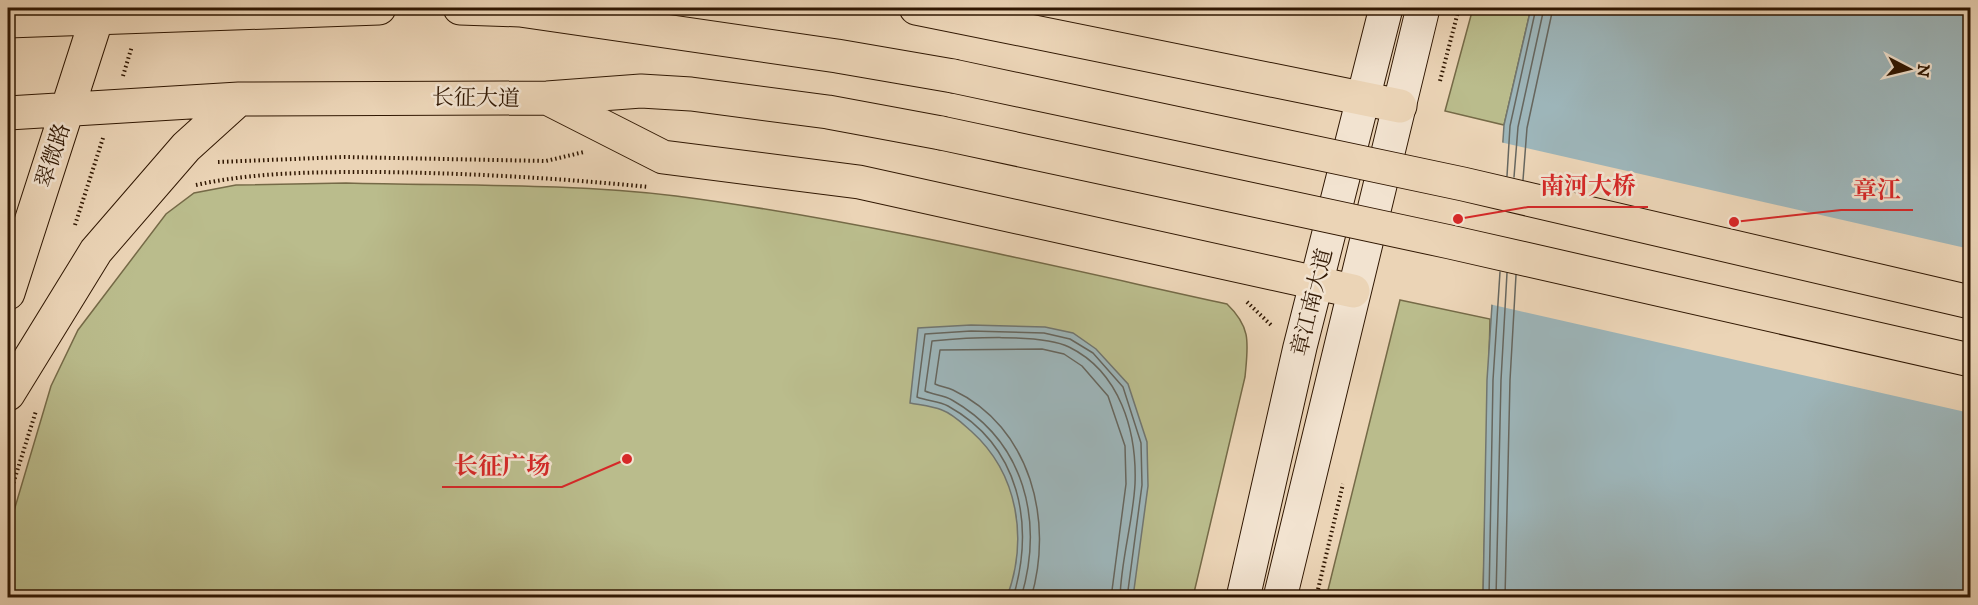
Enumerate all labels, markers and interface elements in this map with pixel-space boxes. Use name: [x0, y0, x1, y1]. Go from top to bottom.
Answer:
north arrow: [1879, 39, 1939, 99]
text: N: [1912, 63, 1934, 78]
street label: 长征大道: [432, 84, 520, 113]
street label: 翠微路: [30, 120, 76, 191]
callout: 南河大桥: [1528, 165, 1648, 207]
callout: 章江: [1841, 168, 1913, 210]
text: 南河大桥: [1540, 172, 1636, 202]
text: 章江: [1853, 176, 1901, 206]
street label: 章江南大道: [1286, 246, 1339, 359]
callout: 长征广场: [442, 445, 562, 487]
text: 长征广场: [454, 452, 550, 482]

